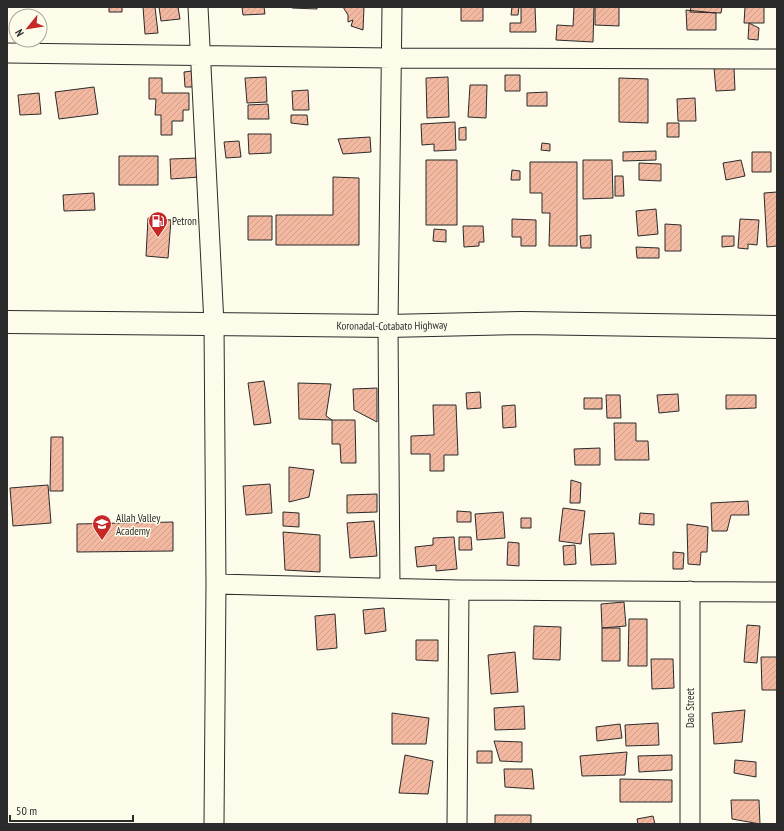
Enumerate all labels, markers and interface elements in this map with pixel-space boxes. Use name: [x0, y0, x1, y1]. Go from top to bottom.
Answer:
north arrow: [8, 8, 48, 48]
text: N: [12, 27, 27, 39]
fuel station icon: Petron: [147, 210, 169, 238]
place label: Petron: [172, 214, 197, 228]
street label: Koronadal-Cotabato Highway: [336, 318, 448, 333]
place label: Allah Valley Academy: [116, 511, 161, 538]
school or university icon: Allah Valley Academy: [91, 513, 113, 541]
street label: Dao Street: [683, 688, 697, 728]
scale bar: [10, 797, 133, 823]
text: 50 m: [16, 803, 37, 818]

